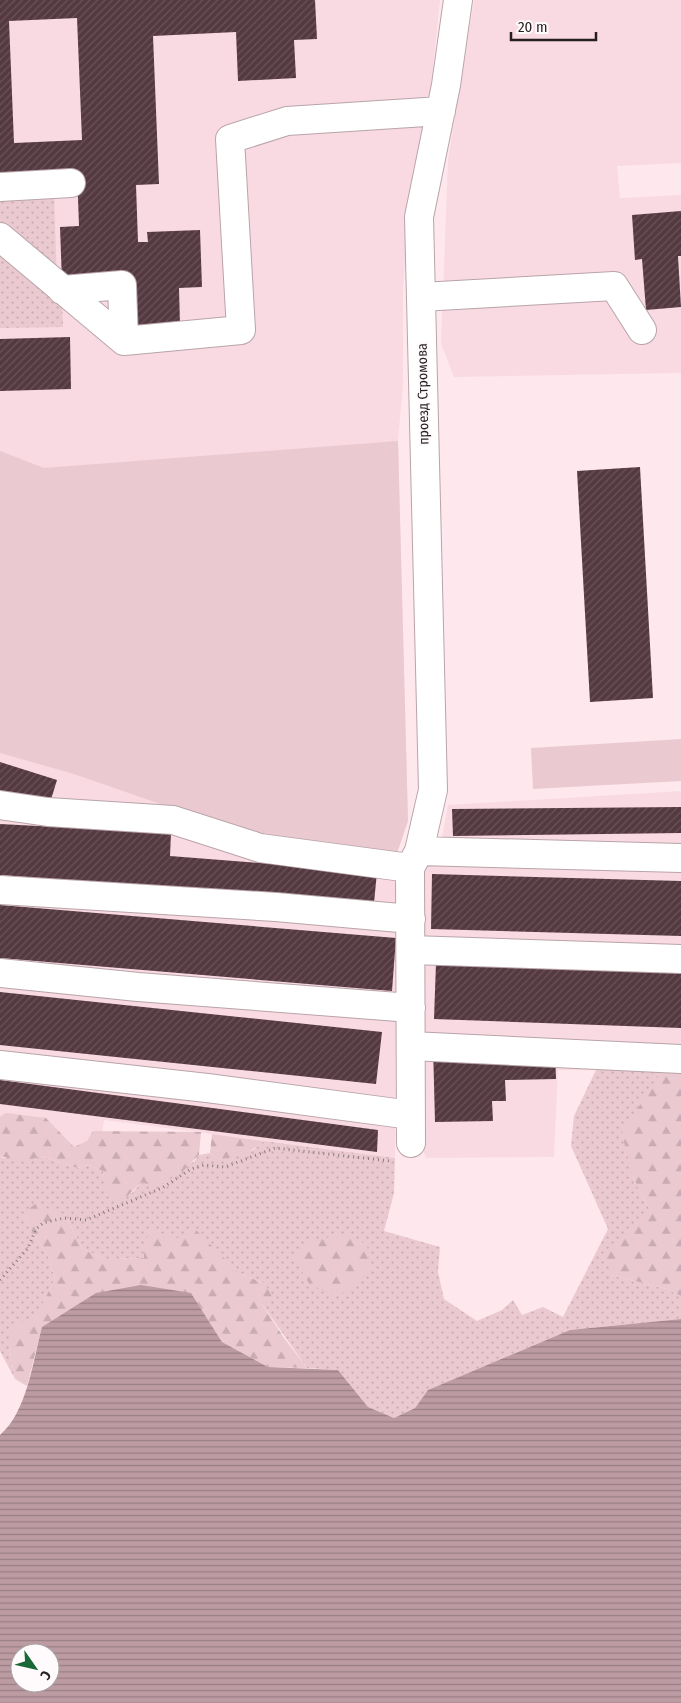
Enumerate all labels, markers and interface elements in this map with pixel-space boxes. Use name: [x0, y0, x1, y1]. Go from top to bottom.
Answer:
scale bar: [511, 10, 596, 42]
text: 20 m: [518, 18, 548, 36]
street label: проезд Стромова: [414, 343, 432, 445]
north arrow: [10, 1643, 60, 1693]
text: С: [36, 1667, 54, 1683]

